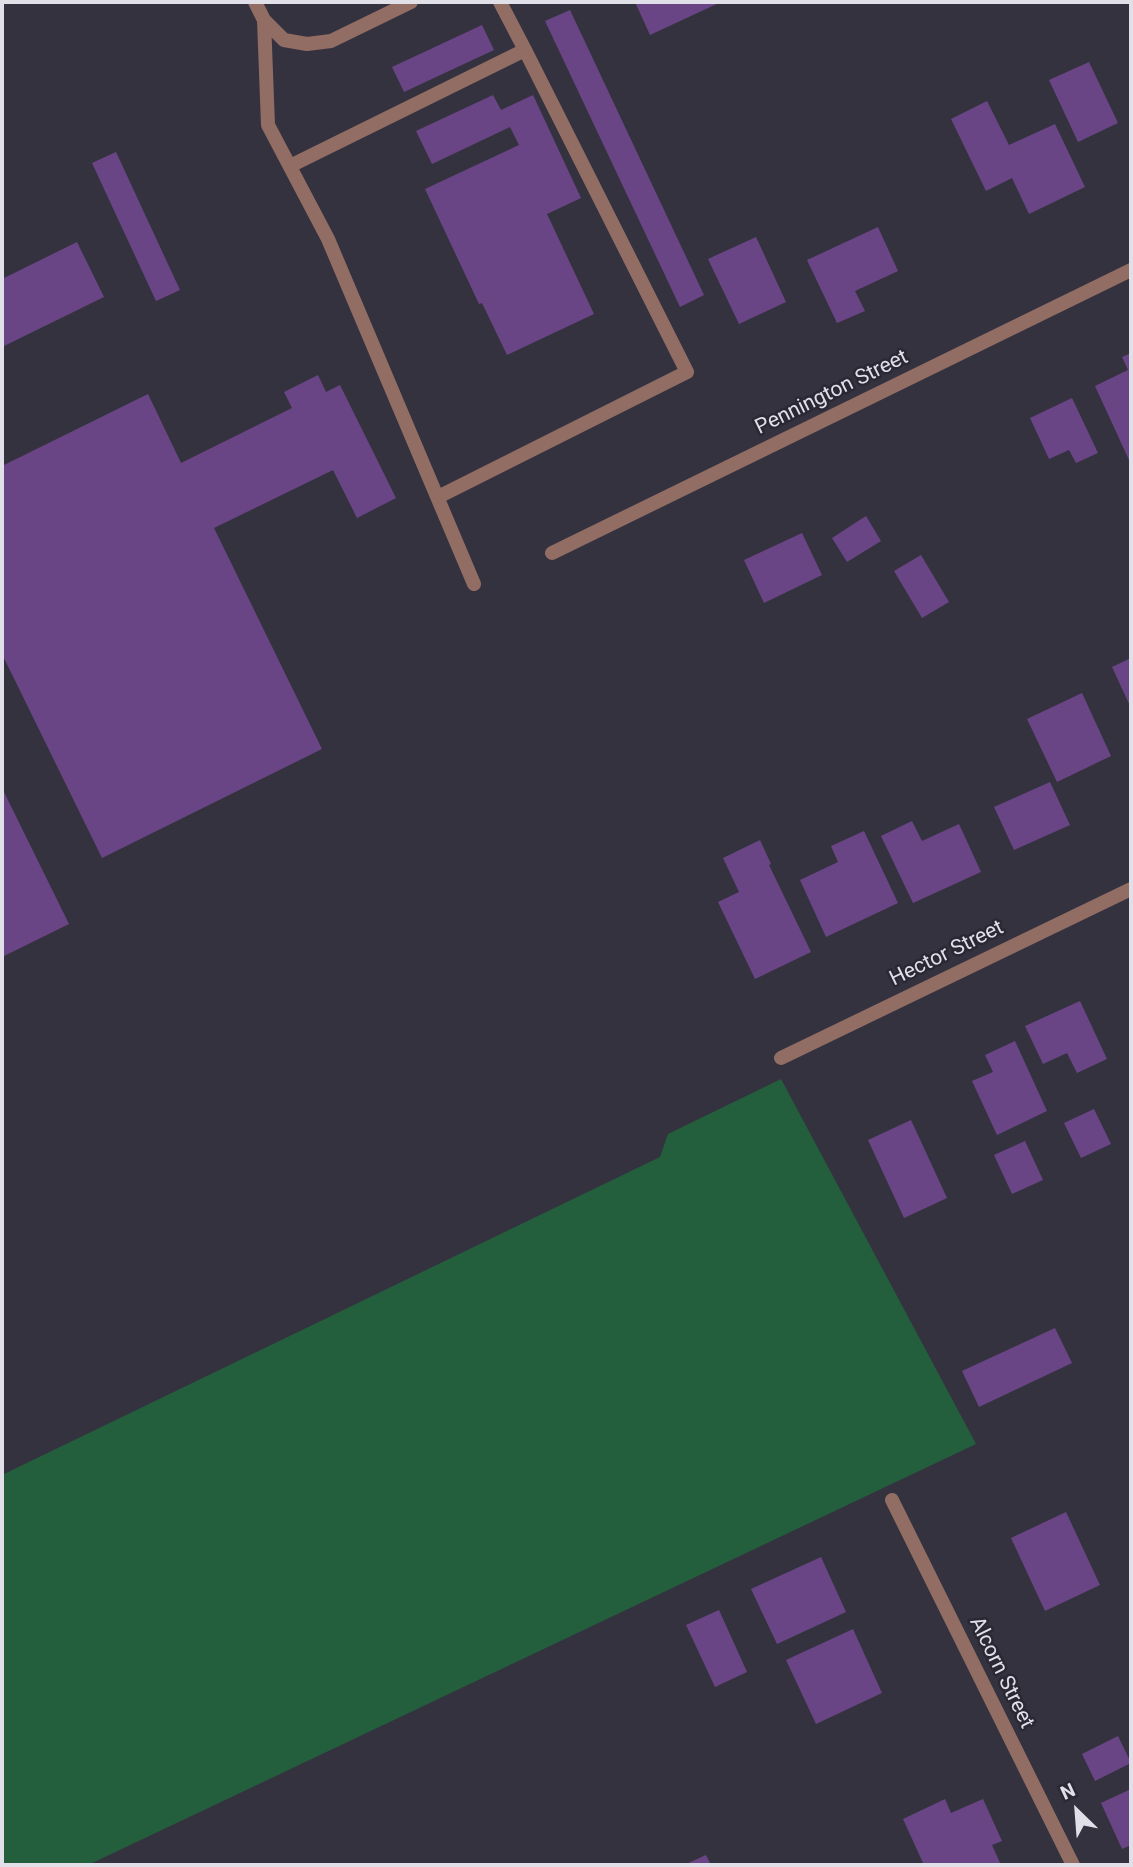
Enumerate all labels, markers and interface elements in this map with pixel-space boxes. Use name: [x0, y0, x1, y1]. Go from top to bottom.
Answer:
street label: Pennington Street: [752, 345, 912, 441]
street label: Hector Street: [886, 916, 1008, 992]
street label: Alcorn Street: [963, 1613, 1039, 1733]
north arrow: [1042, 1776, 1112, 1846]
text: N: [1057, 1778, 1079, 1805]

